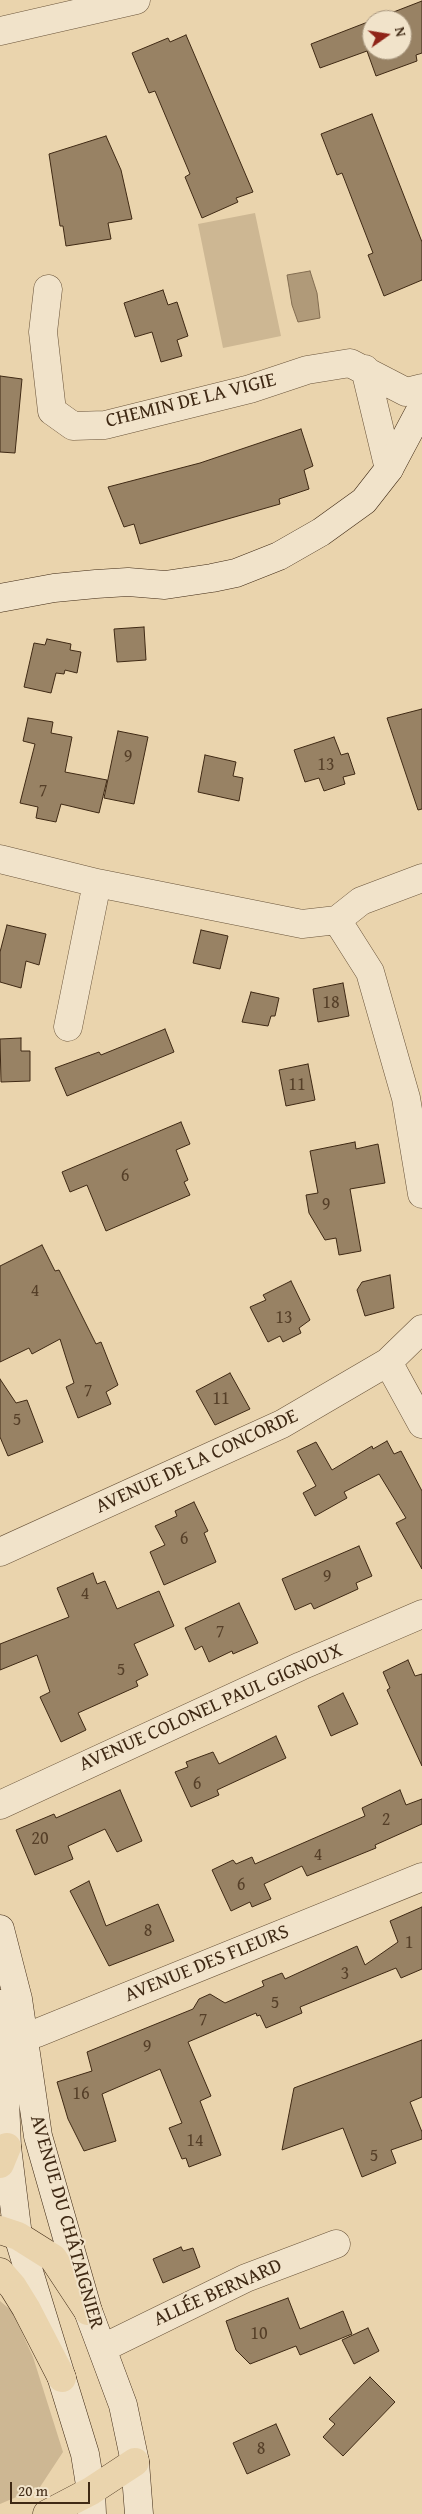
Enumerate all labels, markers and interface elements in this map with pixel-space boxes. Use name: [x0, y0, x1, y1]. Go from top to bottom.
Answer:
north arrow: [362, 10, 412, 60]
text: N: [390, 25, 411, 39]
street label: CHEMIN DE LA VIGIE: [103, 368, 279, 434]
house number: 9: [124, 746, 132, 768]
house number: 13: [317, 754, 335, 776]
house number: 7: [39, 780, 47, 802]
house number: 18: [322, 992, 340, 1014]
house number: 11: [288, 1074, 306, 1096]
house number: 6: [121, 1165, 129, 1187]
house number: 9: [322, 1194, 330, 1216]
house number: 4: [31, 1280, 39, 1302]
house number: 13: [275, 1307, 293, 1329]
house number: 7: [84, 1380, 92, 1402]
house number: 11: [212, 1388, 230, 1410]
street label: AVENUE DE LA CONCORDE: [92, 1405, 302, 1519]
house number: 5: [13, 1409, 21, 1431]
house number: 6: [180, 1528, 188, 1550]
house number: 9: [323, 1566, 331, 1588]
house number: 4: [81, 1583, 89, 1605]
house number: 7: [216, 1621, 224, 1643]
street label: AVENUE COLONEL PAUL GIGNOUX: [76, 1639, 346, 1777]
house number: 5: [117, 1659, 125, 1681]
house number: 6: [193, 1773, 201, 1795]
house number: 2: [382, 1809, 390, 1831]
house number: 20: [31, 1828, 49, 1850]
house number: 4: [314, 1844, 322, 1866]
house number: 6: [237, 1874, 245, 1896]
street label: AVENUE DES FLEURS: [121, 1920, 293, 2008]
house number: 8: [144, 1920, 152, 1942]
house number: 1: [405, 1932, 413, 1954]
house number: 3: [341, 1963, 349, 1985]
house number: 5: [271, 1992, 279, 2014]
house number: 7: [199, 2009, 207, 2031]
house number: 9: [143, 2036, 151, 2058]
house number: 16: [72, 2083, 90, 2105]
street label: AVENUE DU CHÂTAIGNIER: [24, 2112, 108, 2332]
house number: 14: [186, 2130, 204, 2152]
house number: 5: [370, 2145, 378, 2167]
street label: ALLÉE BERNARD: [150, 2254, 286, 2332]
house number: 10: [250, 2323, 268, 2345]
house number: 8: [257, 2438, 265, 2460]
scale bar: [12, 2472, 92, 2504]
text: 20 m: [18, 2480, 48, 2501]

